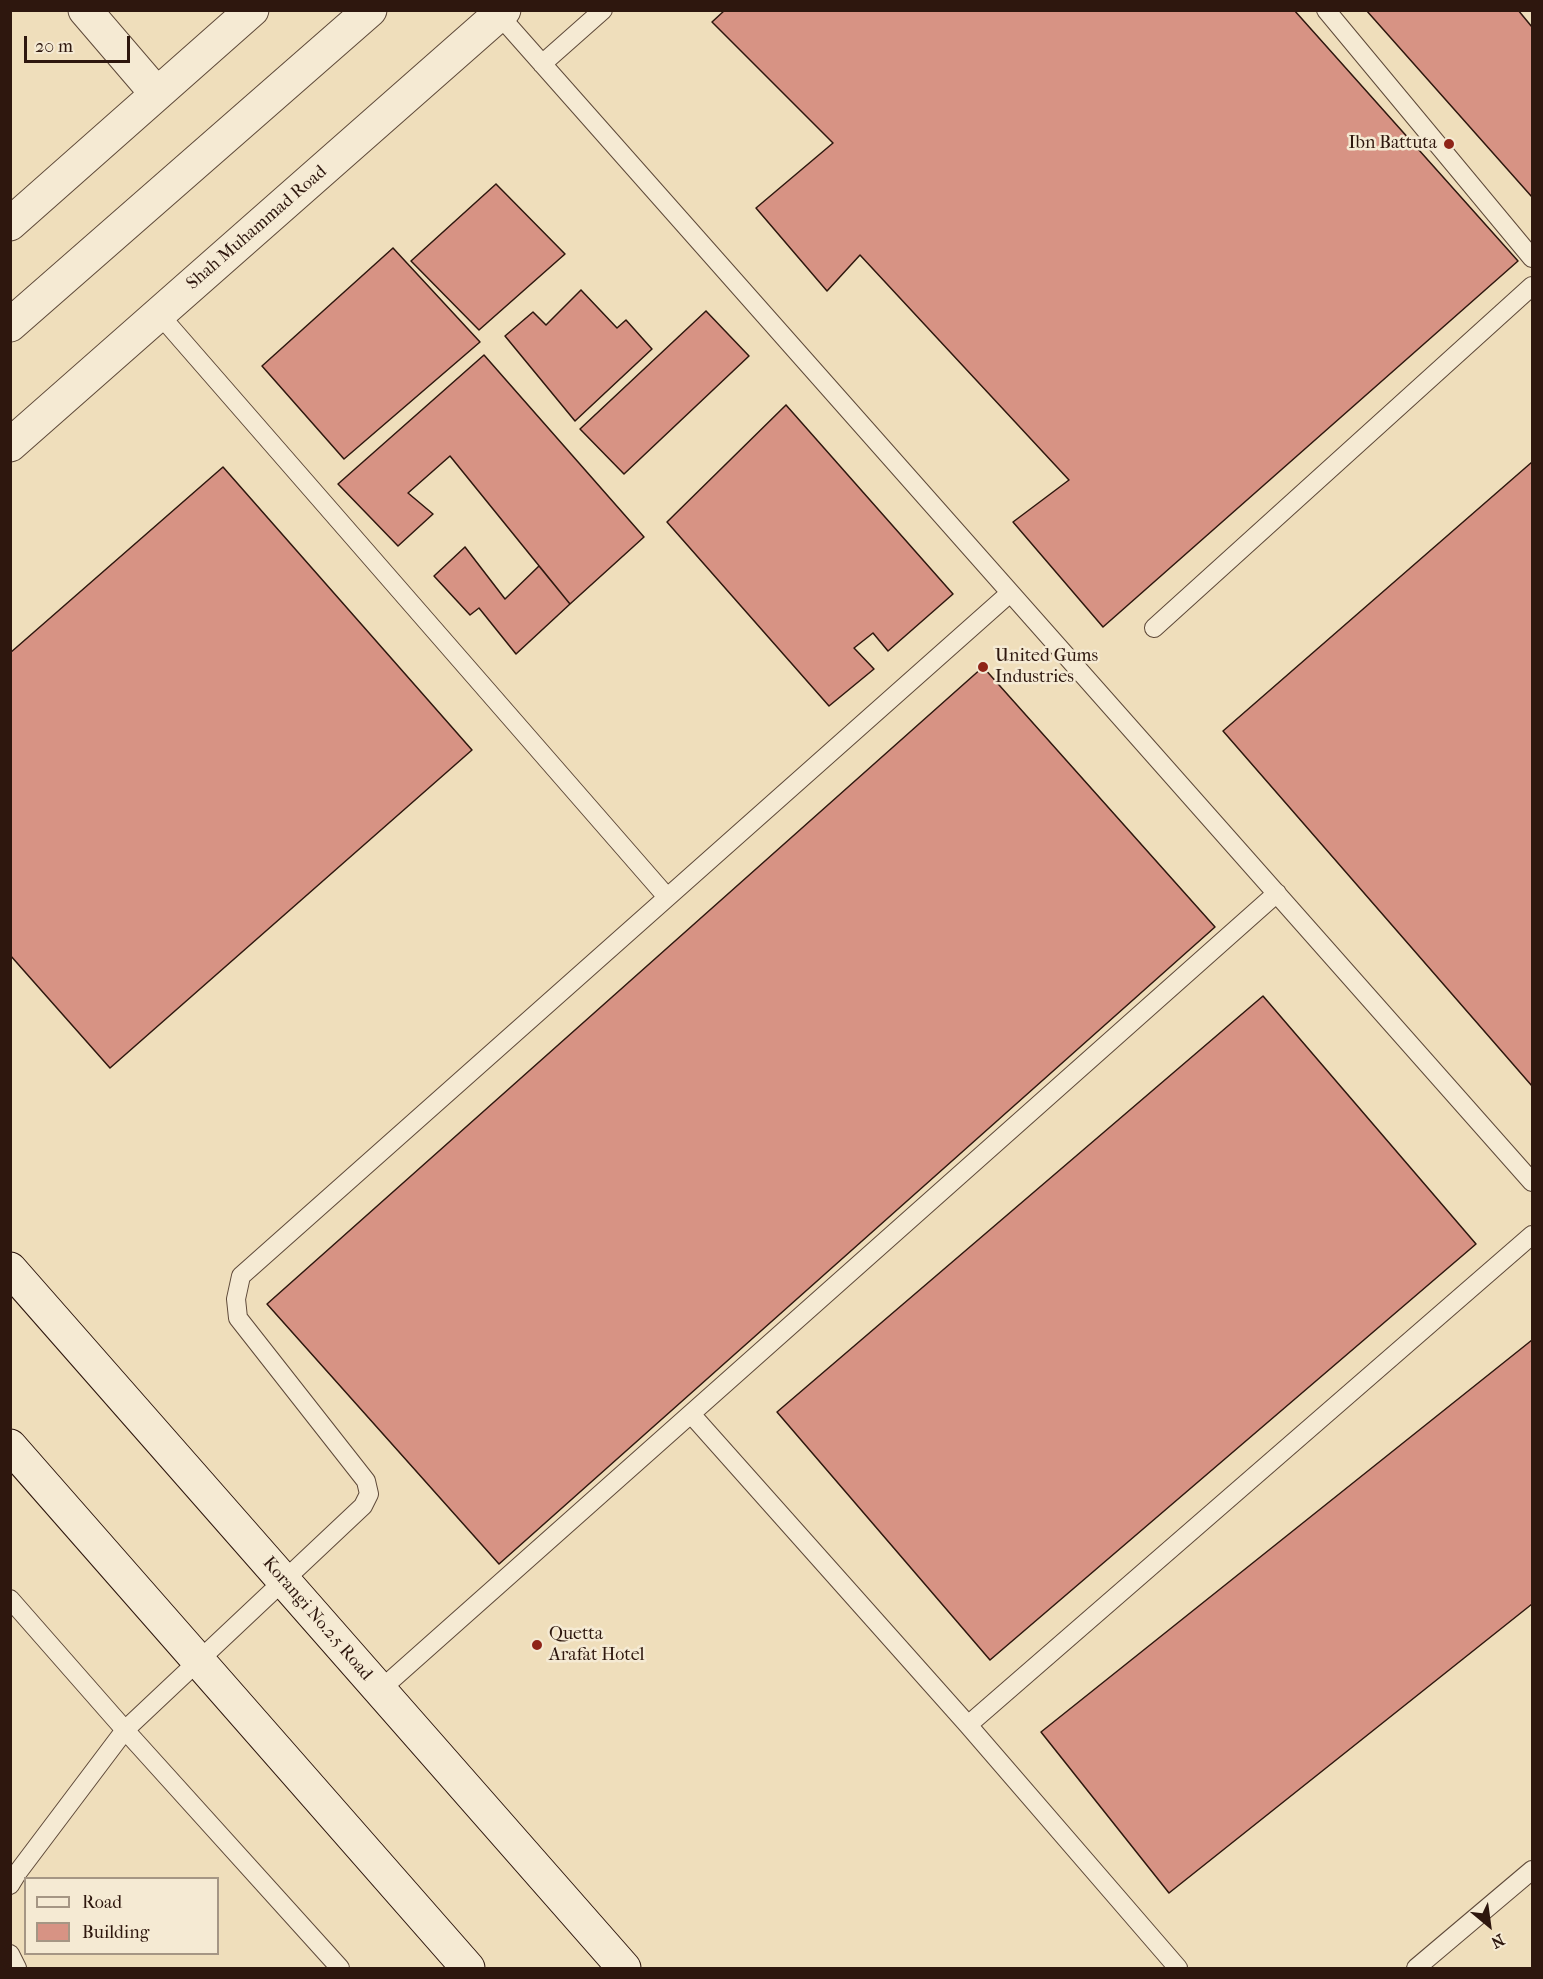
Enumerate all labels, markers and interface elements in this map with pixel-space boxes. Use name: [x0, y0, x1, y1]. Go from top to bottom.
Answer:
scale bar: [27, 24, 134, 62]
text: 20 m: [35, 36, 73, 57]
place label: Ibn Battuta: [1349, 133, 1437, 155]
marker: Ibn Battuta: [1442, 137, 1456, 151]
street label: Shah Muhammad Road: [183, 161, 331, 295]
place label: United Gums Industries: [995, 646, 1098, 688]
marker: United Gums Industries: [976, 660, 990, 674]
street label: Korangi No.2.5 Road: [257, 1553, 377, 1685]
place label: Quetta Arafat Hotel: [549, 1624, 644, 1666]
marker: Quetta Arafat Hotel: [530, 1638, 544, 1652]
legend: [24, 1877, 219, 1955]
text: Road: [82, 1892, 122, 1913]
north arrow: [1459, 1895, 1519, 1955]
text: Building: [82, 1922, 149, 1943]
text: N: [1488, 1930, 1508, 1952]

